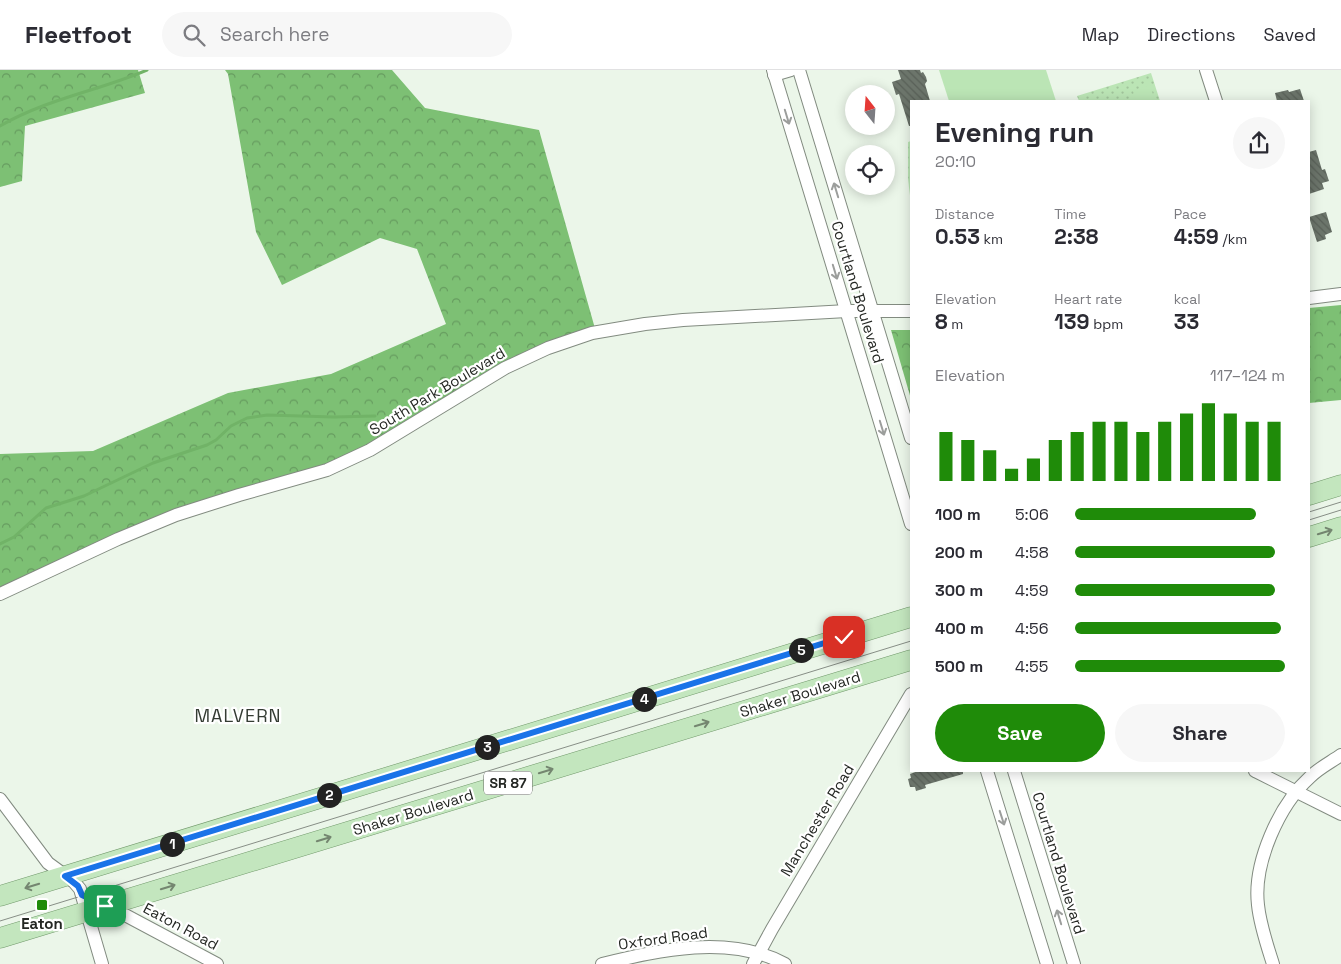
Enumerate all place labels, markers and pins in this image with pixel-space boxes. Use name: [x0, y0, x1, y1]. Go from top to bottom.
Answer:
pin: [823, 616, 865, 658]
pin: 5: [788, 638, 814, 662]
pin: 4: [632, 686, 656, 712]
pin: 3: [474, 734, 500, 760]
pin: 2: [316, 782, 342, 808]
pin: 1: [160, 832, 184, 856]
pin: [84, 885, 126, 927]
marker: Eaton: [35, 898, 49, 912]
place label: Eaton: [21, 914, 63, 933]

